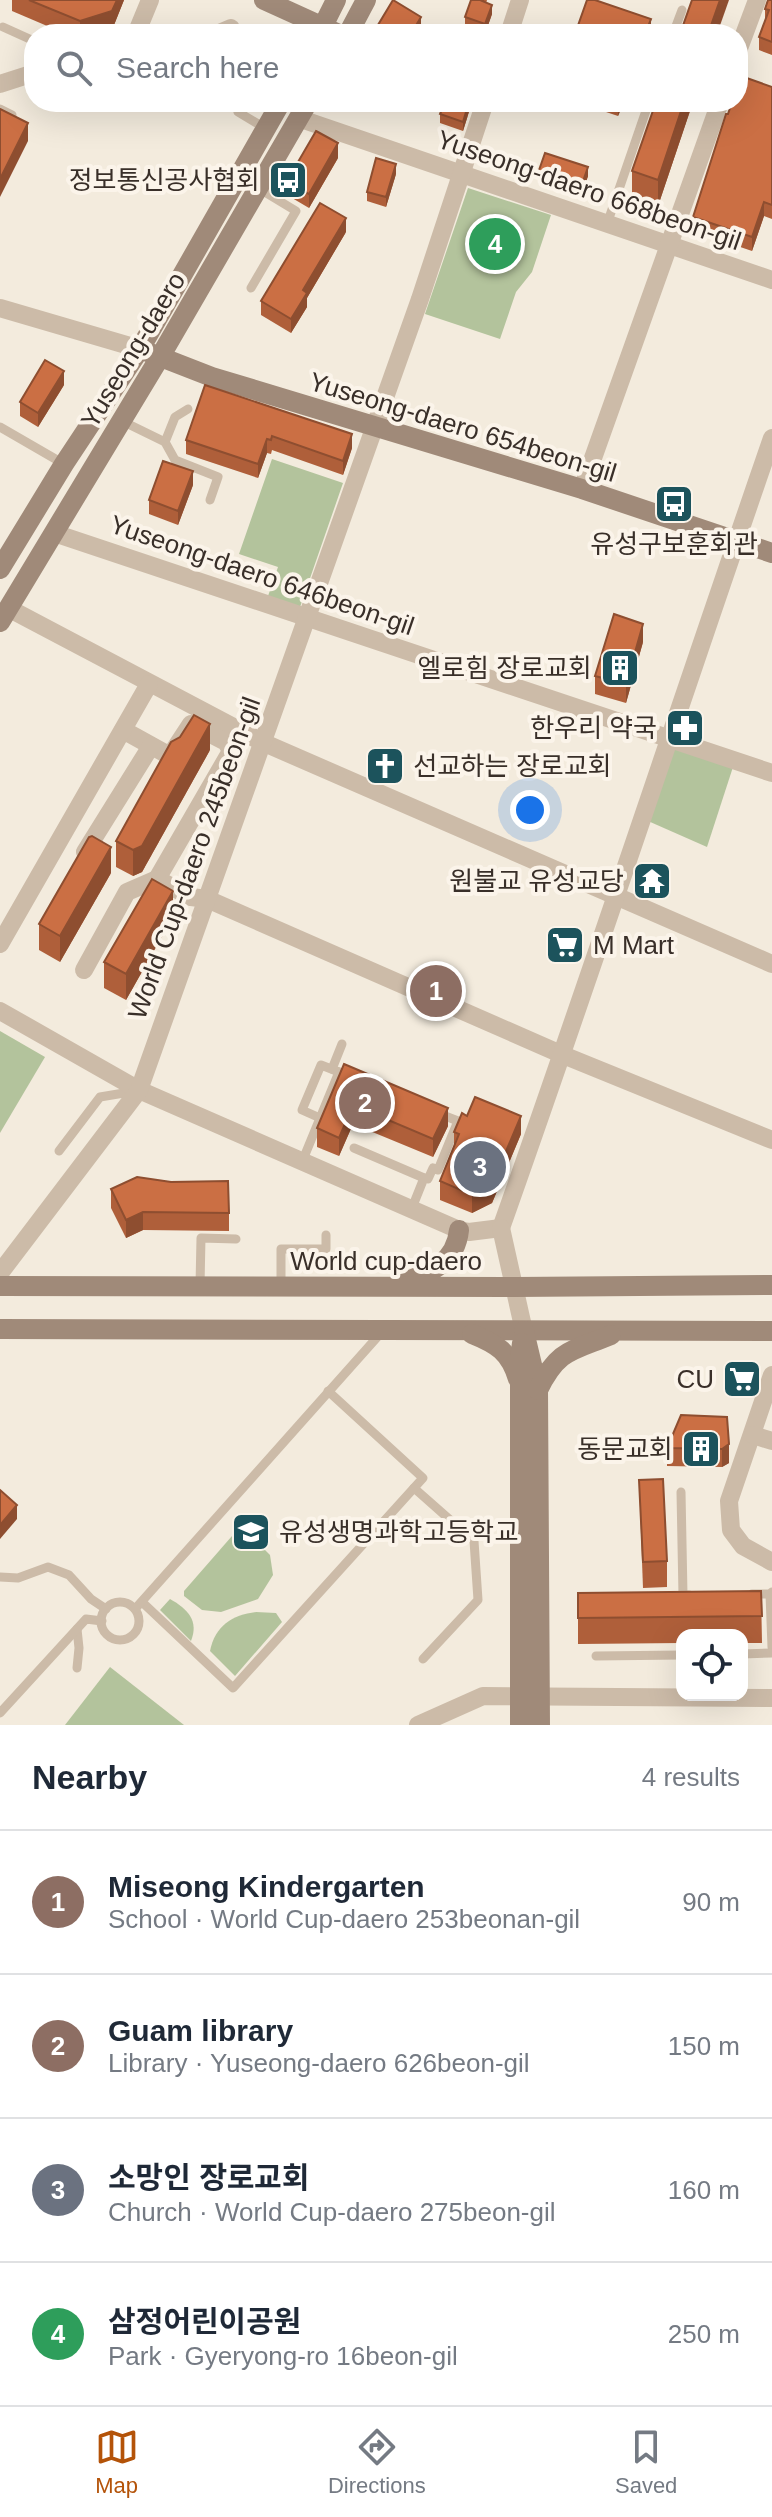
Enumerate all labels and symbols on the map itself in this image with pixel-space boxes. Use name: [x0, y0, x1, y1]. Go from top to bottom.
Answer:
street label: Yuseong-daero 668beon-gil: [433, 124, 745, 256]
bus stop icon: 정보통신공사협회: [267, 159, 309, 201]
place label: 정보통신공사협회: [69, 165, 260, 195]
pin: 4: [469, 214, 521, 274]
street label: Yuseong-daero: [75, 267, 191, 433]
street label: Yuseong-daero 654beon-gil: [306, 366, 620, 488]
bus stop icon: 유성구보훈회관: [653, 483, 695, 525]
street label: Yuseong-daero 646beon-gil: [106, 509, 418, 641]
place label: 유성구보훈회관: [590, 529, 758, 559]
building icon: 엘로힘 장로교회: [599, 647, 641, 689]
place label: 엘로힘 장로교회: [417, 653, 592, 683]
street label: World Cup-daero 245beon-gil: [122, 693, 266, 1023]
pharmacy icon: 한우리 약국: [664, 707, 706, 749]
place label: 한우리 약국: [530, 713, 657, 743]
church icon: 선교하는 장로교회: [364, 745, 406, 787]
place label: 선교하는 장로교회: [413, 751, 612, 781]
your location: [510, 790, 550, 830]
temple icon: 원불교 유성교당: [631, 860, 673, 902]
place label: 원불교 유성교당: [449, 866, 624, 896]
supermarket icon: M Mart: [544, 924, 586, 966]
place label: M Mart: [593, 930, 675, 960]
pin: 1: [410, 961, 462, 1021]
pin: 2: [339, 1073, 391, 1133]
pin: 3: [454, 1137, 506, 1197]
street label: World cup-daero: [290, 1246, 482, 1276]
supermarket icon: CU: [721, 1358, 763, 1400]
place label: CU: [676, 1364, 714, 1394]
building icon: 동문교회: [680, 1428, 722, 1470]
place label: 동문교회: [577, 1434, 673, 1464]
school or university icon: 유성생명과학고등학교: [230, 1511, 272, 1553]
place label: 유성생명과학고등학교: [279, 1517, 518, 1547]

